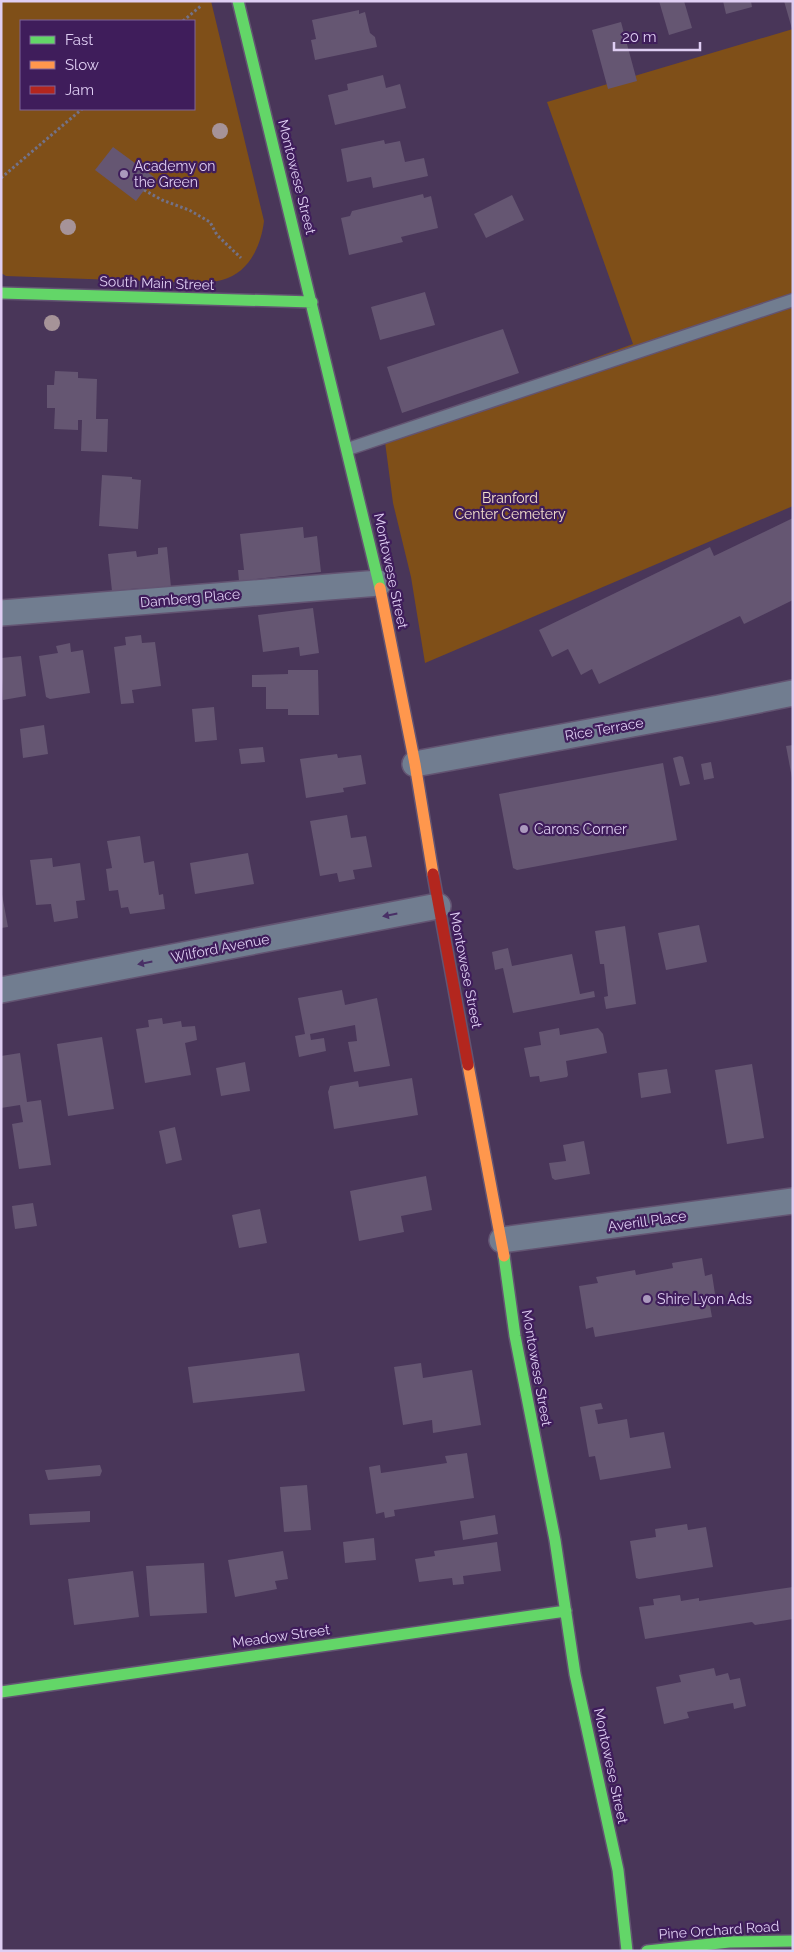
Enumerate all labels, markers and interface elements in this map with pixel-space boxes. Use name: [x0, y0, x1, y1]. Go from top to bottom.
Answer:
legend: [20, 20, 195, 110]
scale bar: [614, 20, 700, 52]
text: 20 m: [622, 28, 657, 46]
text: Fast: [65, 31, 93, 49]
text: Slow: [65, 56, 99, 74]
text: Jam: [65, 81, 94, 99]
street label: Montowese Street: [275, 118, 319, 236]
place label: Academy on the Green: [134, 158, 215, 190]
marker: Academy on the Green: [118, 168, 130, 180]
street label: South Main Street: [99, 273, 215, 293]
park label: Branford Center Cemetery: [455, 490, 566, 522]
street label: Montowese Street: [371, 512, 411, 631]
street label: Damberg Place: [139, 586, 241, 610]
street label: Rice Terrace: [563, 714, 645, 744]
place label: Carons Corner: [534, 821, 627, 837]
marker: Carons Corner: [518, 823, 530, 835]
one-way arrow: [383, 911, 398, 919]
street label: Montowese Street: [447, 911, 485, 1030]
street label: Wilford Avenue: [169, 931, 271, 965]
one-way arrow: [137, 959, 153, 967]
street label: Averill Place: [607, 1208, 687, 1234]
place label: Shire Lyon Ads: [657, 1291, 752, 1307]
marker: Shire Lyon Ads: [641, 1293, 653, 1305]
street label: Montowese Street: [519, 1309, 555, 1428]
street label: Meadow Street: [231, 1621, 331, 1651]
street label: Montowese Street: [591, 1707, 631, 1826]
street label: Pine Orchard Road: [658, 1918, 780, 1942]

